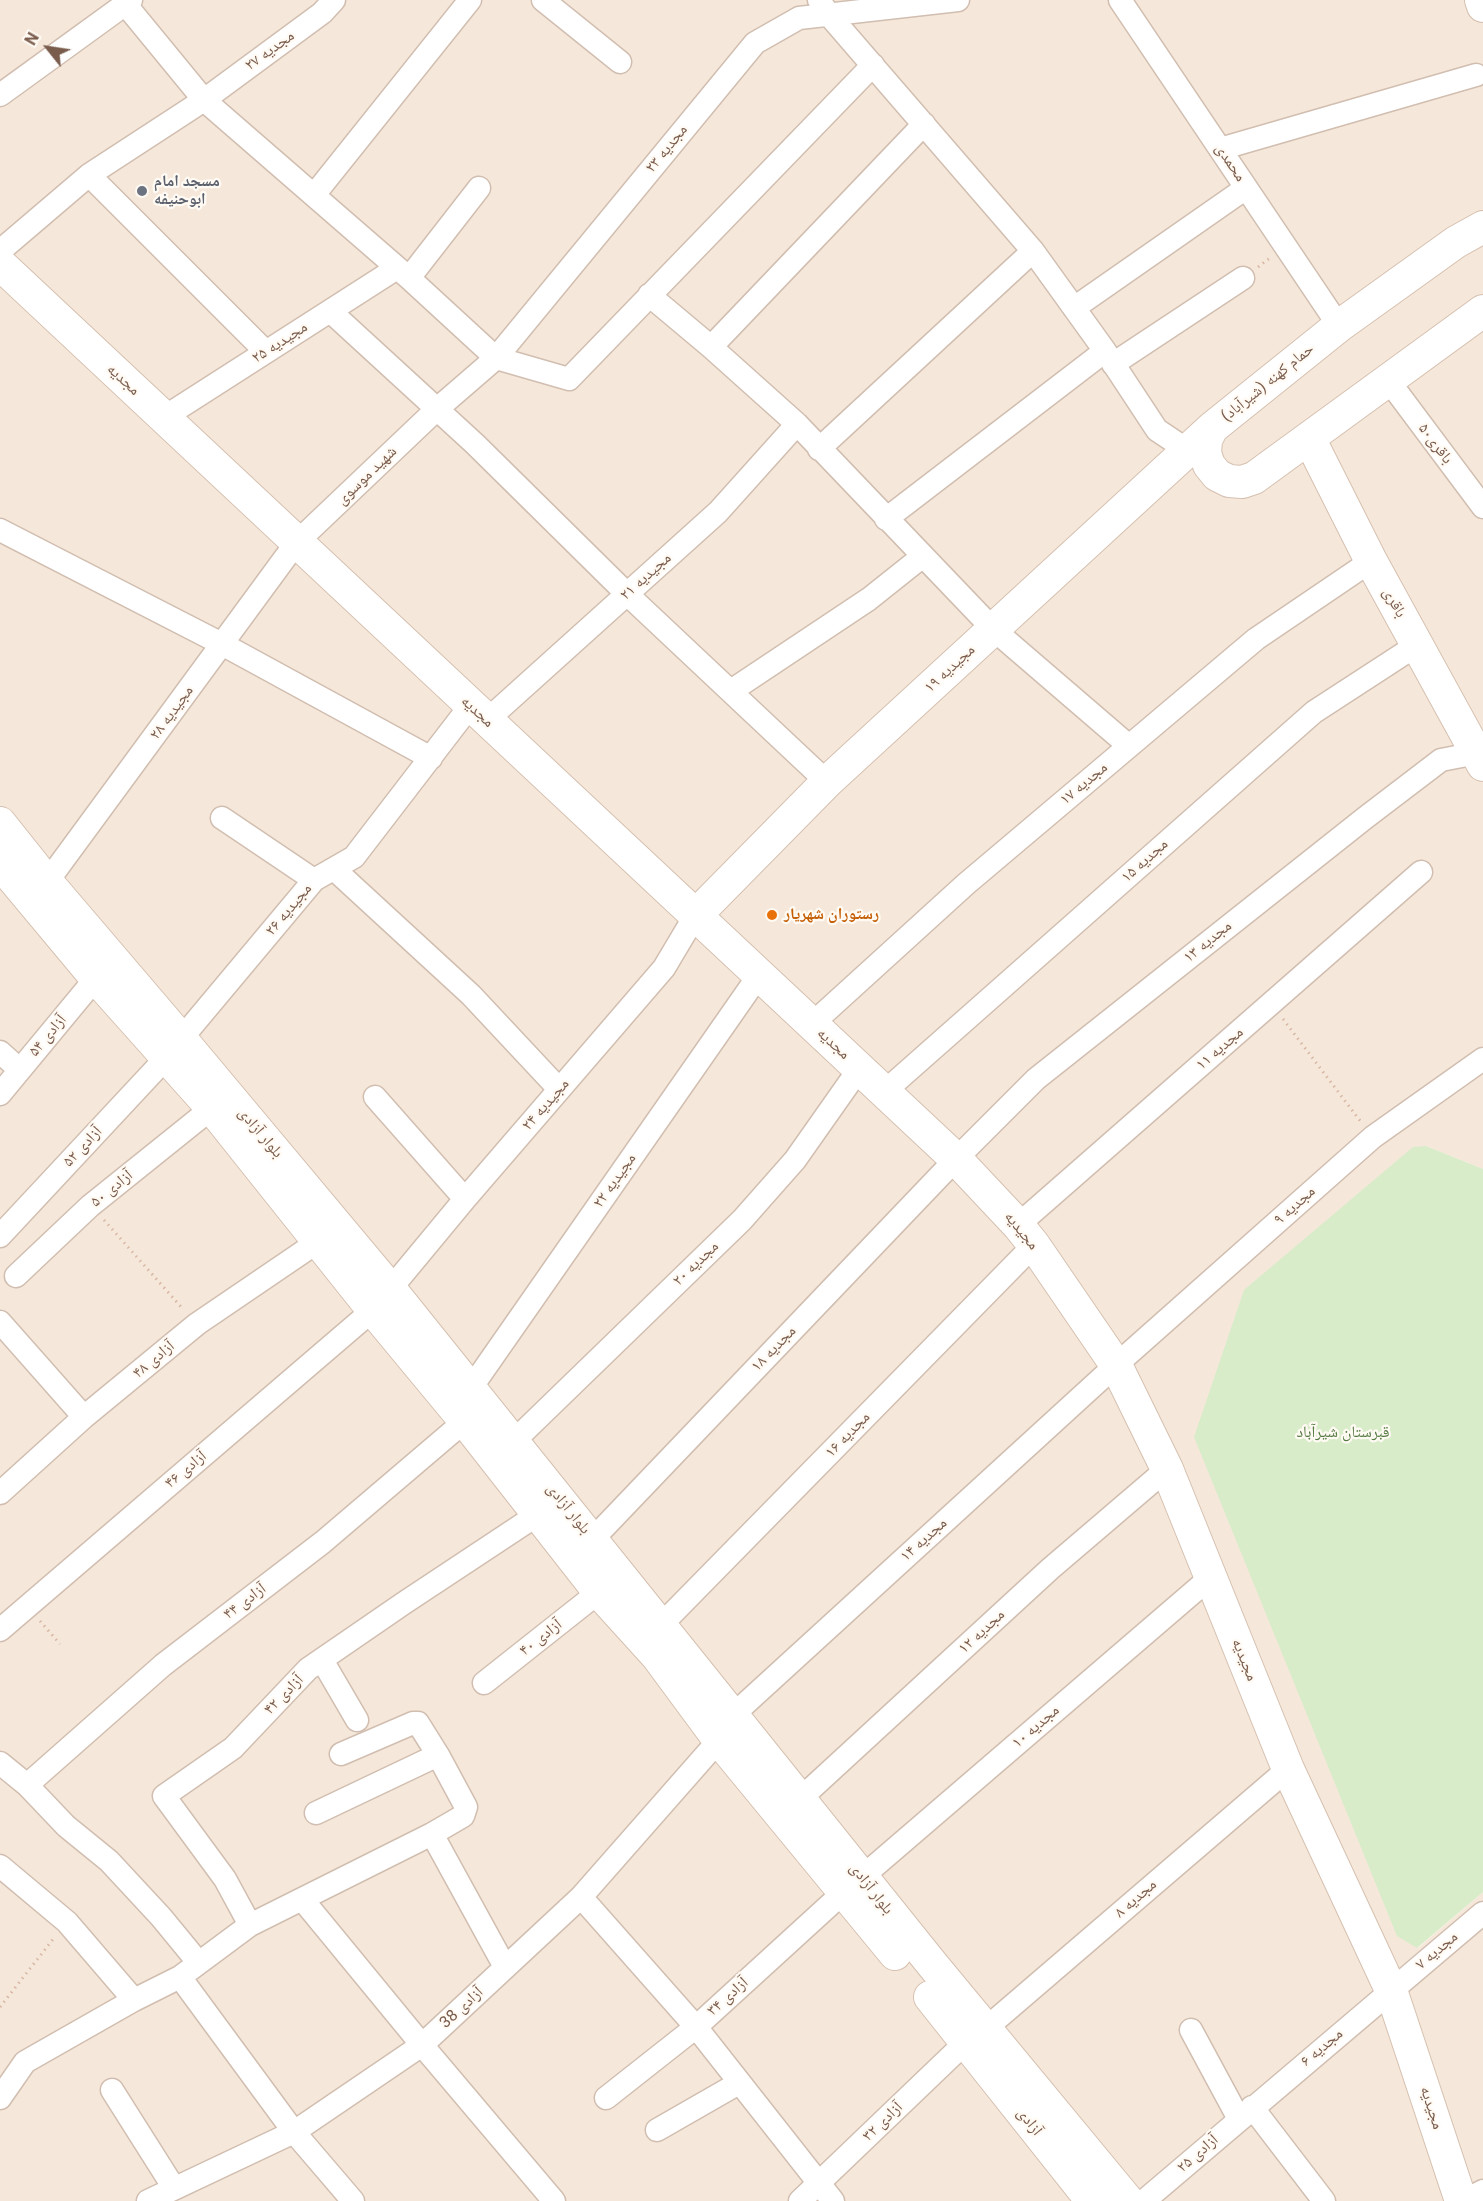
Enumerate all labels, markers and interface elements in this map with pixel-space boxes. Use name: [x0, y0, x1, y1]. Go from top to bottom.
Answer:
north arrow: [18, 18, 78, 78]
street label: مجدیه ۲۷: [241, 27, 299, 75]
text: N: [21, 29, 43, 48]
street label: مجدیه ۲۳: [642, 121, 692, 177]
street label: محمدی: [1210, 140, 1250, 186]
place label: مسجد امام ابوحنیفه: [154, 172, 220, 210]
marker: مسجد امام ابوحنیفه: [135, 184, 149, 198]
street label: مجیدیه ۲۵: [249, 318, 311, 368]
street label: حمام کهنه (شیرآباد): [1218, 340, 1318, 426]
street label: مجدیه: [102, 360, 144, 400]
street label: باقری۵۰: [1414, 420, 1456, 468]
street label: شهید موسوی: [333, 442, 401, 510]
street label: مجیدیه ۲۱: [616, 549, 676, 605]
street label: باقری: [1378, 585, 1410, 621]
street label: مجیدیه ۱۹: [921, 641, 979, 697]
street label: مجیدیه ۲۸: [146, 682, 198, 744]
street label: مجدیه: [456, 692, 498, 732]
street label: مجدیه ۱۷: [1056, 758, 1112, 810]
street label: مجدیه ۱۵: [1118, 835, 1172, 887]
street label: مجیدیه ۲۶: [262, 880, 316, 940]
place label: رستوران شهریار: [784, 905, 879, 925]
marker: رستوران شهریار: [765, 908, 779, 922]
street label: مجدیه ۱۳: [1180, 917, 1236, 967]
street label: آزادی ۵۴: [25, 1011, 71, 1061]
street label: مجدیه ۱۱: [1192, 1023, 1248, 1075]
street label: مجدیه: [812, 1024, 854, 1064]
street label: مجیدیه ۲۴: [518, 1075, 574, 1135]
street label: بلوار آزادی: [233, 1104, 287, 1162]
street label: آزادی ۵۲: [59, 1123, 107, 1171]
street label: مجیدیه ۲۲: [589, 1150, 641, 1212]
street label: آزادی ۵۰: [87, 1166, 137, 1212]
street label: مجدیه ۹: [1270, 1182, 1320, 1230]
street label: مجیدیه: [1000, 1208, 1042, 1254]
street label: مجدیه ۲۰: [669, 1237, 723, 1291]
street label: مجدیه ۱۸: [747, 1322, 801, 1376]
street label: آزادی ۴۸: [129, 1337, 179, 1383]
street label: مجدیه ۱۶: [821, 1408, 875, 1462]
park label: قبرستان شیرآباد: [1296, 1423, 1390, 1443]
street label: آزادی ۴۶: [161, 1447, 211, 1493]
street label: بلوار آزادی: [542, 1480, 594, 1538]
street label: مجدیه ۱۴: [897, 1514, 951, 1566]
street label: آزادی ۴۴: [220, 1580, 270, 1624]
street label: مجدیه ۱۲: [955, 1606, 1009, 1658]
street label: آزادی ۴۰: [516, 1615, 566, 1661]
street label: مجیدیه: [1227, 1636, 1261, 1684]
street label: آزادی ۴۲: [260, 1671, 308, 1719]
street label: مجدیه ۱۰: [1008, 1701, 1064, 1753]
street label: بلوار آزادی: [845, 1859, 897, 1919]
street label: مجدیه ۸: [1111, 1876, 1161, 1922]
street label: مجدیه ۷: [1412, 1928, 1462, 1974]
street label: آزادی ۳۴: [704, 1974, 752, 2020]
street label: آزادی 38: [436, 1983, 488, 2033]
street label: مجدیه ۶: [1297, 2025, 1347, 2071]
street label: مجیدیه: [1415, 2084, 1447, 2132]
street label: آزادی ۳۲: [859, 2098, 907, 2146]
street label: آزادی: [1012, 2104, 1046, 2140]
street label: آزادی ۲۵: [1173, 2131, 1223, 2177]

